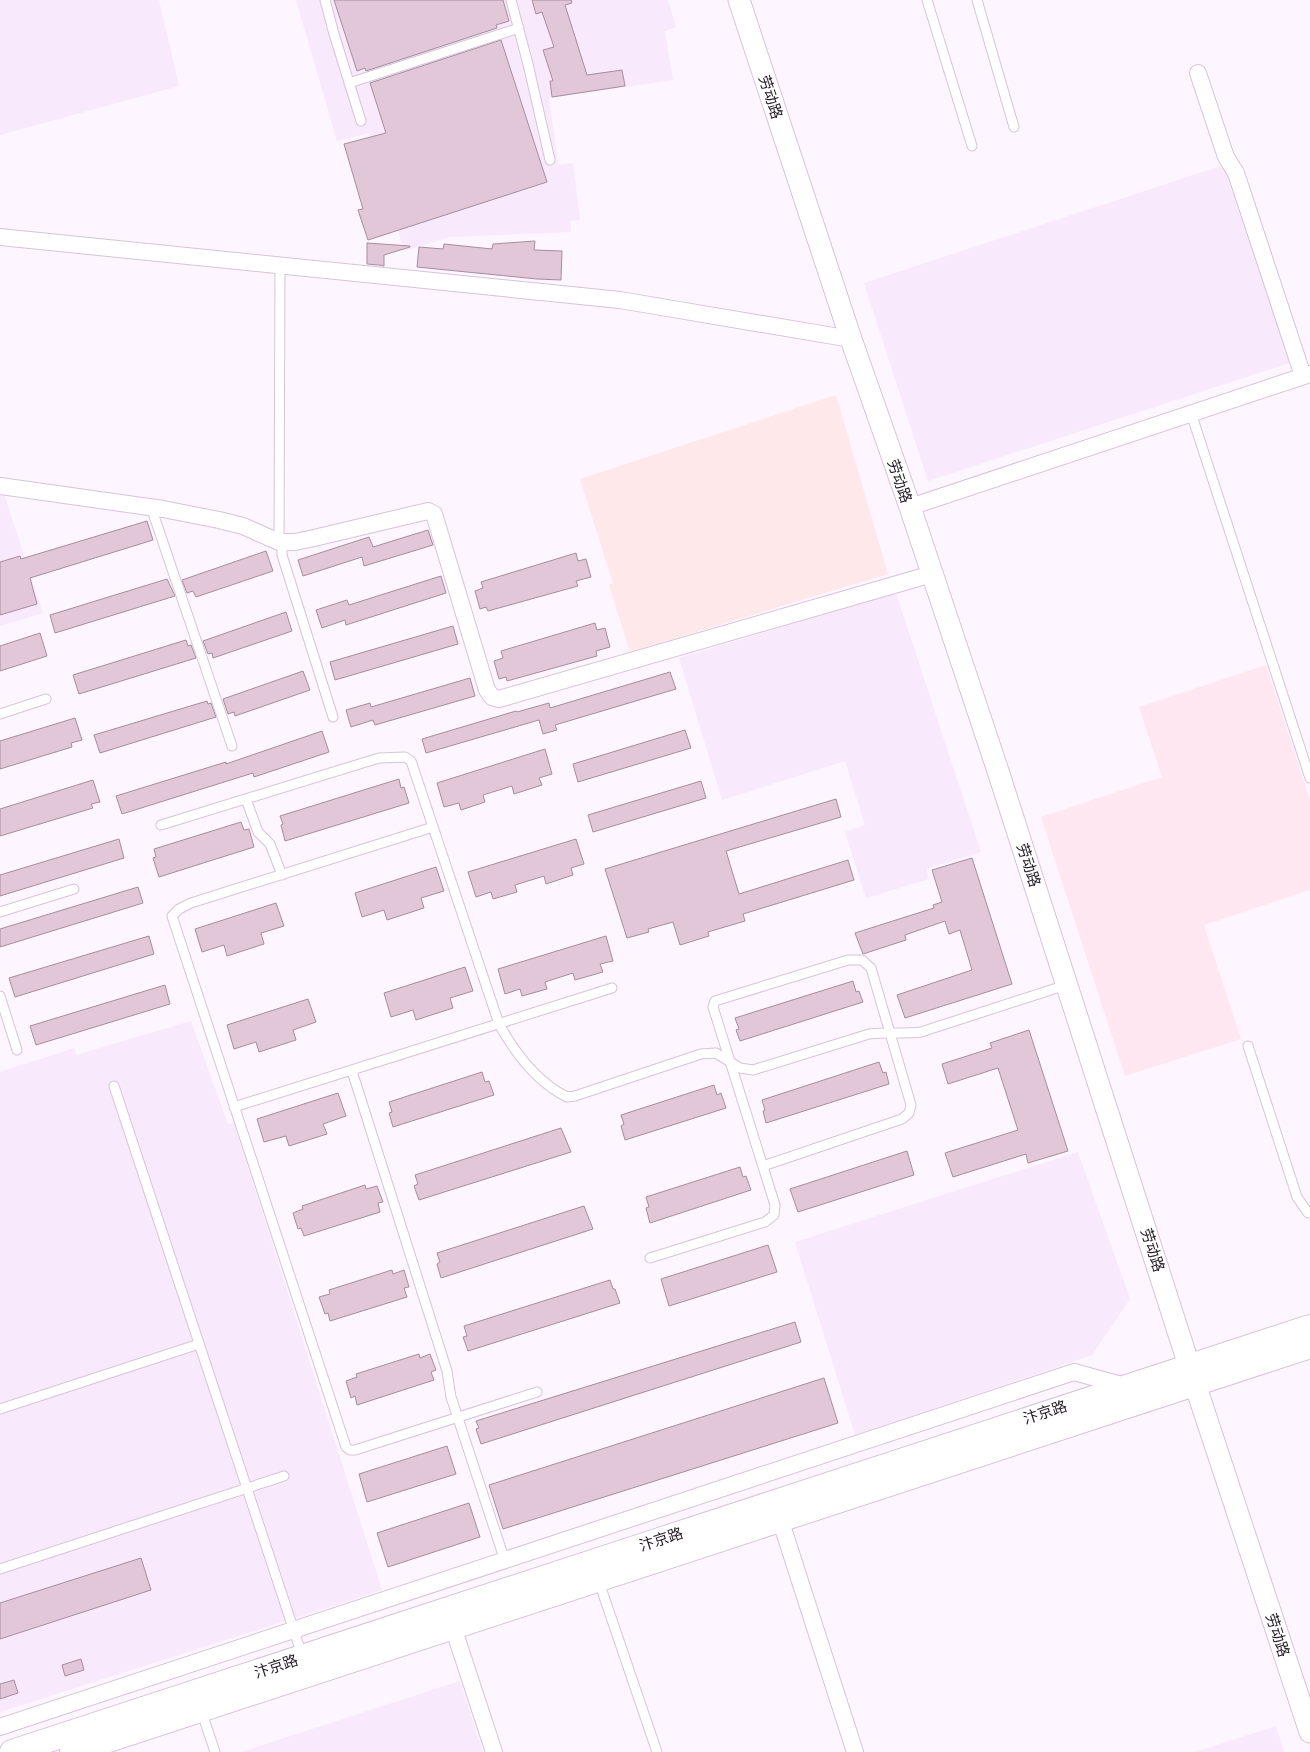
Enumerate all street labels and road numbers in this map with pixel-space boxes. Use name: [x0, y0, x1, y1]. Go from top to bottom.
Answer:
street label: 劳动路: [755, 73, 787, 121]
street label: 劳动路: [884, 457, 916, 505]
street label: 劳动路: [1013, 841, 1045, 889]
street label: 劳动路: [1137, 1226, 1169, 1274]
street label: 汴京路: [1021, 1396, 1069, 1428]
street label: 汴京路: [637, 1523, 685, 1555]
street label: 劳动路: [1262, 1611, 1294, 1659]
street label: 汴京路: [252, 1650, 300, 1682]

